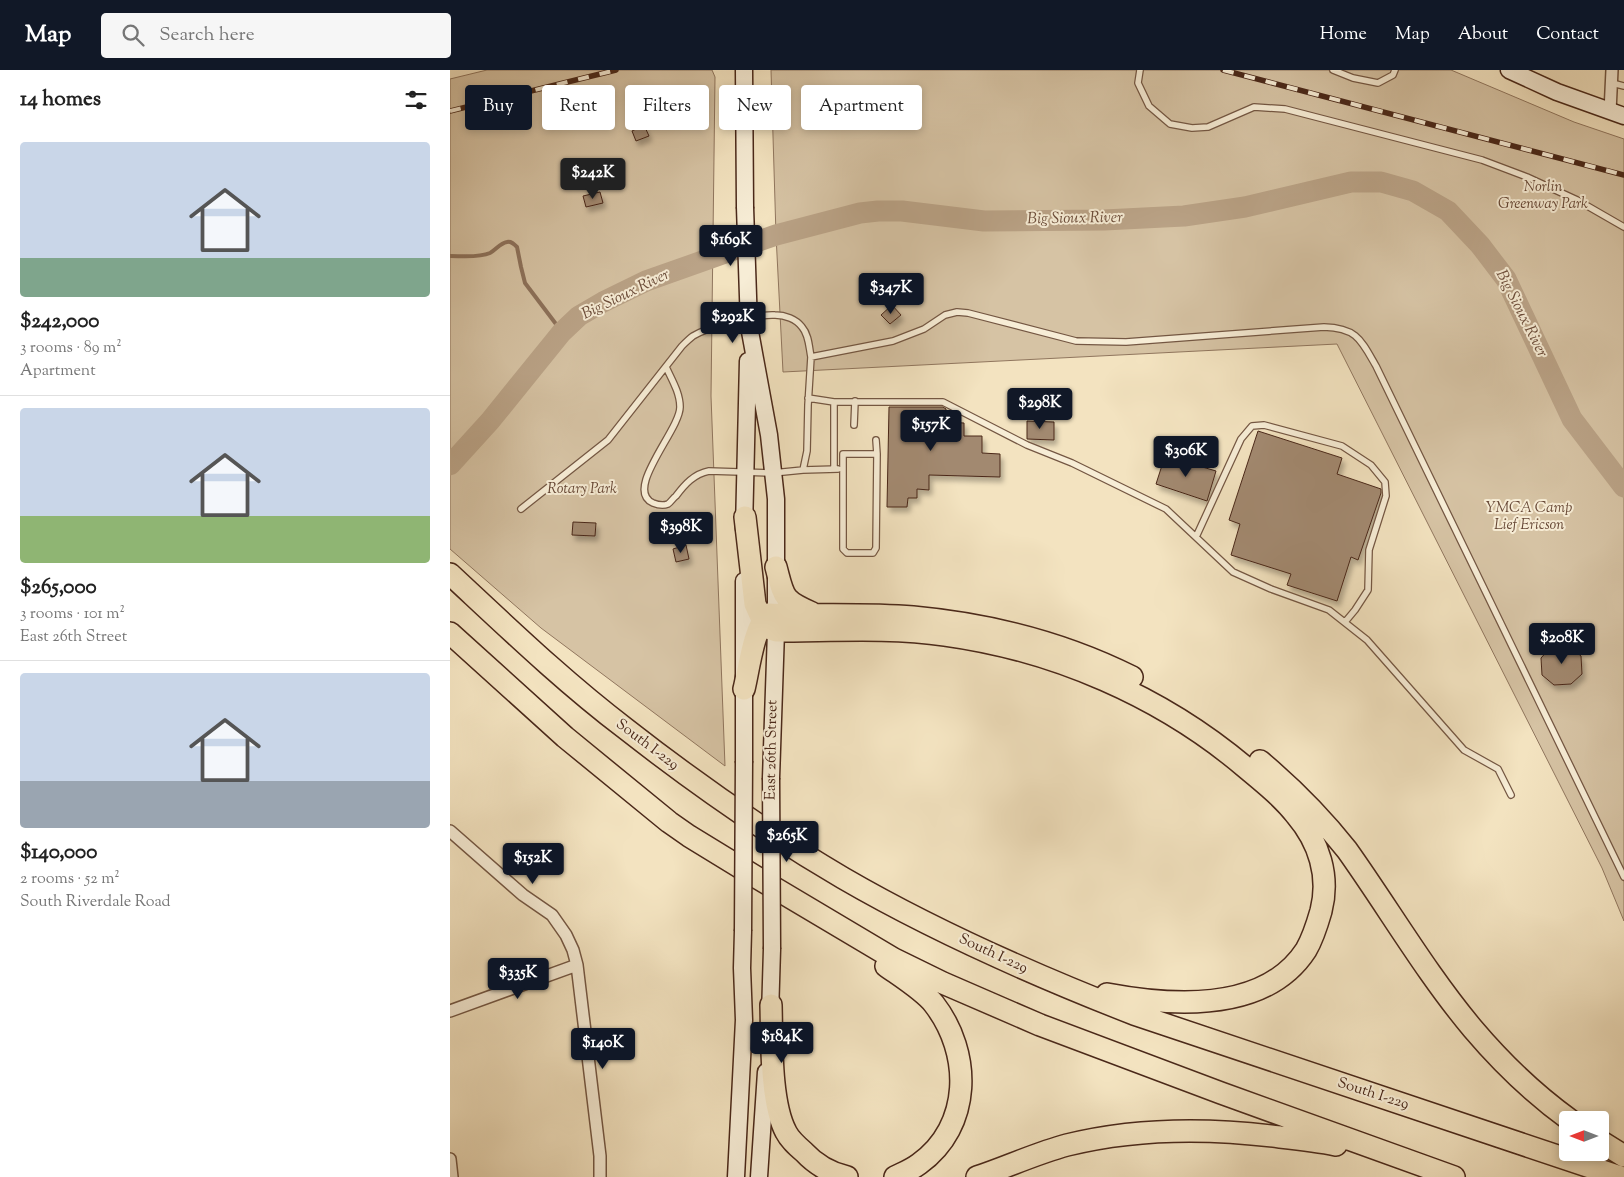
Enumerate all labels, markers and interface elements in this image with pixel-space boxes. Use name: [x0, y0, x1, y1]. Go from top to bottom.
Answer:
search box: [101, 13, 451, 58]
text: Map: [25, 18, 71, 52]
icon: search: [119, 21, 147, 49]
text: Search here: [159, 22, 255, 49]
text: Home: [1320, 22, 1367, 48]
text: Map: [1395, 22, 1430, 48]
text: About: [1458, 22, 1508, 48]
text: Contact: [1536, 22, 1599, 48]
text: 14 homes: [20, 85, 101, 115]
chip: Buy: [465, 85, 532, 130]
chip: Rent: [542, 85, 615, 130]
chip: Filters: [625, 85, 709, 130]
chip: New: [719, 85, 791, 130]
chip: Apartment: [801, 85, 922, 130]
icon: filters: [402, 86, 430, 114]
pin: $242K: [558, 158, 628, 200]
text: $242K: [571, 162, 615, 185]
icon: home: [180, 175, 270, 265]
park label: Norlin Greenway Park: [1498, 177, 1588, 215]
water label: Big Sioux River: [1027, 207, 1123, 231]
pin: $169K: [696, 224, 766, 267]
text: $169K: [710, 229, 752, 252]
water label: Big Sioux River: [578, 264, 674, 326]
water label: Big Sioux River: [1489, 266, 1553, 362]
pin: $347K: [856, 272, 926, 315]
text: $347K: [870, 277, 912, 300]
pin: $292K: [698, 302, 768, 344]
text: $292K: [712, 306, 754, 329]
text: $242,000: [20, 307, 99, 337]
text: 3 rooms · 89 m²: [20, 337, 122, 360]
text: Apartment: [20, 360, 96, 383]
pin: $298K: [1005, 388, 1075, 430]
text: $298K: [1018, 392, 1062, 415]
pin: $157K: [896, 410, 966, 452]
text: $157K: [911, 414, 951, 437]
pin: $306K: [1151, 436, 1221, 478]
icon: home: [180, 440, 270, 530]
text: $306K: [1165, 440, 1207, 463]
park label: Rotary Park: [547, 479, 617, 500]
park label: YMCA Camp Lief Ericson: [1486, 498, 1572, 536]
pin: $398K: [646, 512, 716, 554]
text: $398K: [660, 516, 702, 539]
text: $265,000: [20, 573, 97, 603]
text: 3 rooms · 101 m²: [20, 603, 125, 626]
pin: $208K: [1527, 622, 1597, 665]
text: East 26th Street: [20, 626, 127, 649]
text: $208K: [1540, 627, 1584, 650]
street label: East 26th Street: [761, 700, 783, 800]
icon: home: [180, 705, 270, 795]
street label: South I-229: [611, 714, 683, 776]
pin: $265K: [752, 820, 822, 863]
text: $265K: [766, 825, 808, 848]
text: $140,000: [20, 838, 97, 868]
pin: $152K: [498, 842, 568, 885]
text: $152K: [514, 847, 552, 870]
text: 2 rooms · 52 m²: [20, 868, 120, 891]
text: South Riverdale Road: [20, 891, 171, 914]
street label: South I-229: [955, 929, 1031, 979]
pin: $335K: [483, 958, 553, 1000]
text: $335K: [499, 962, 537, 985]
pin: $184K: [747, 1022, 817, 1064]
text: $184K: [761, 1026, 803, 1049]
pin: $140K: [568, 1028, 638, 1070]
text: $140K: [582, 1032, 624, 1055]
street label: South I-229: [1335, 1073, 1411, 1115]
north arrow: [1559, 1111, 1609, 1161]
map controls: [1559, 1111, 1609, 1161]

